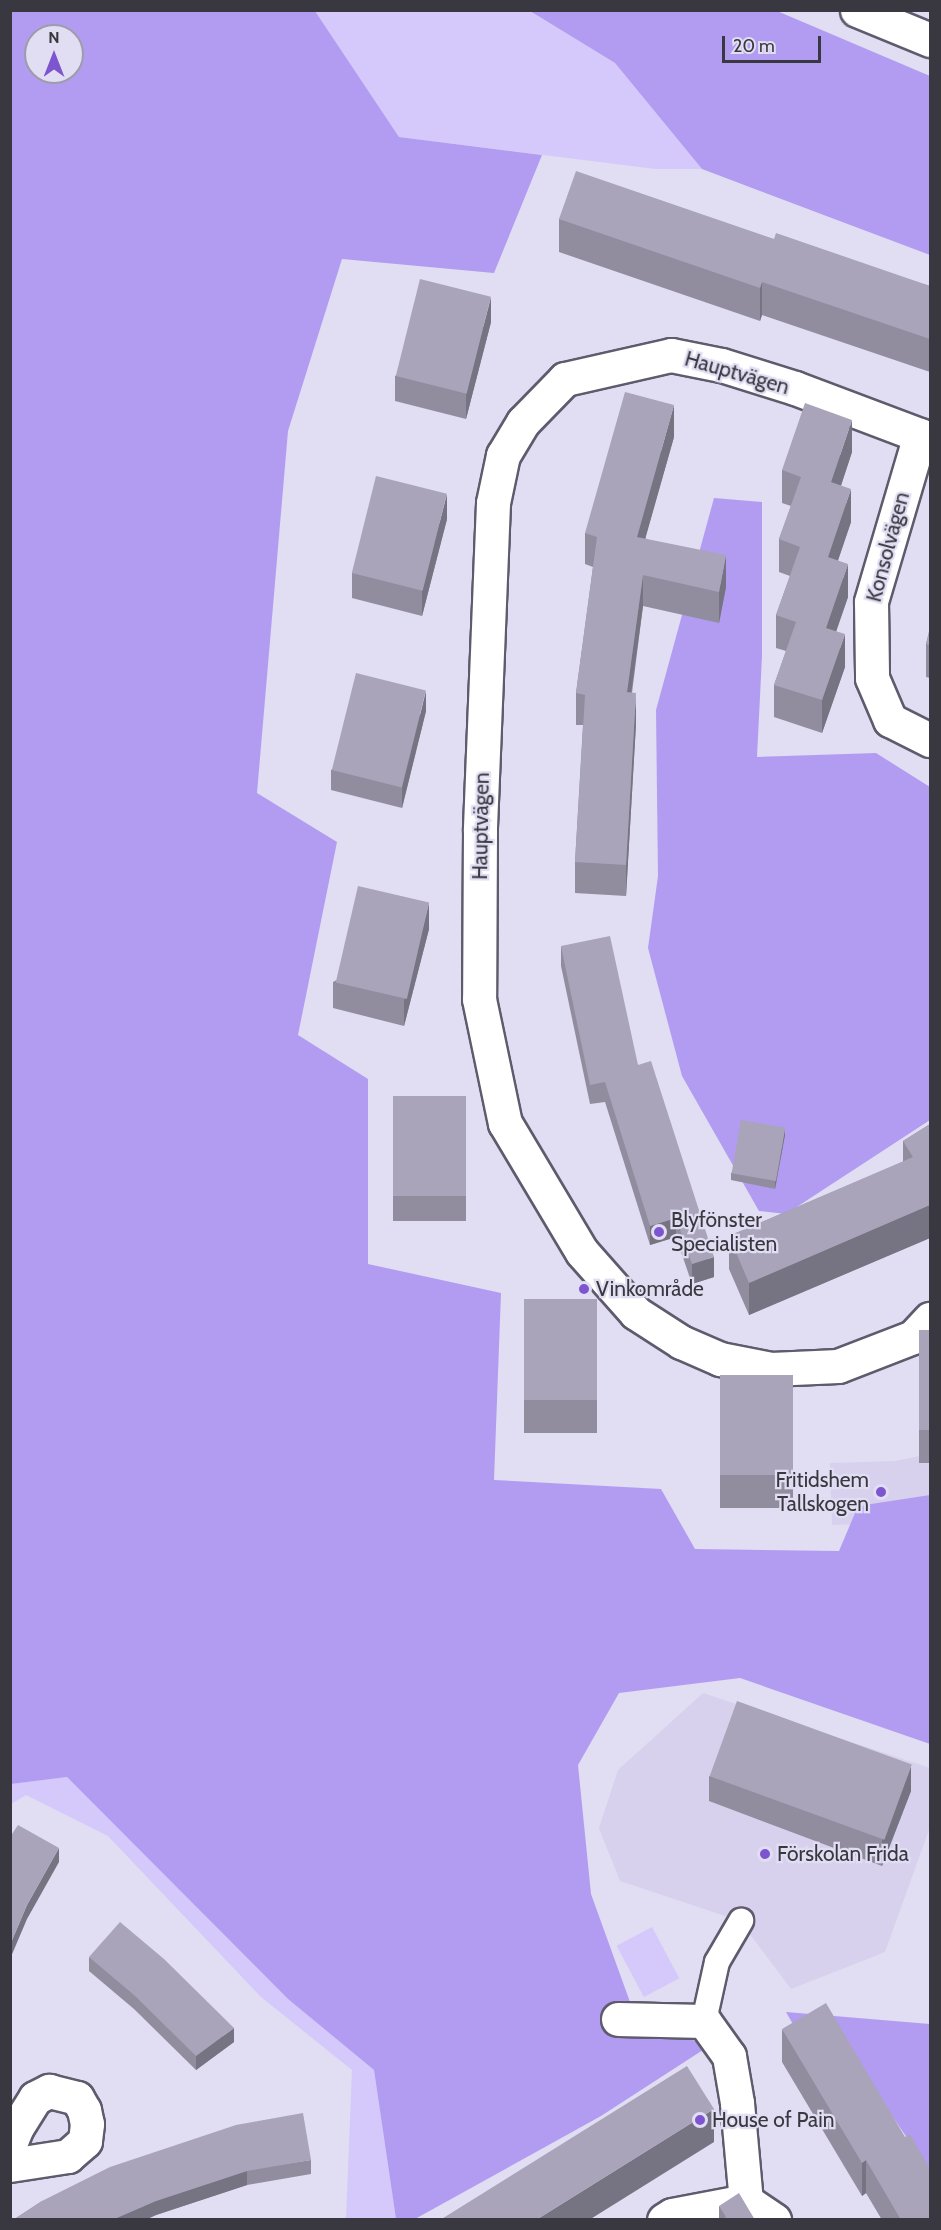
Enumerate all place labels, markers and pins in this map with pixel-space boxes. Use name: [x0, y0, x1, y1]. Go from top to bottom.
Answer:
place label: Blyfönster Specialisten: [671, 1207, 777, 1257]
marker: Blyfönster Specialisten: [652, 1225, 666, 1239]
place label: Vinkområde: [596, 1276, 704, 1302]
marker: Vinkområde: [577, 1282, 591, 1296]
place label: Fritidshem Tallskogen: [775, 1467, 869, 1517]
marker: Fritidshem Tallskogen: [874, 1485, 888, 1499]
place label: Förskolan Frida: [777, 1841, 909, 1867]
marker: Förskolan Frida: [758, 1847, 772, 1861]
place label: House of Pain: [712, 2107, 834, 2133]
marker: House of Pain: [693, 2113, 707, 2127]

